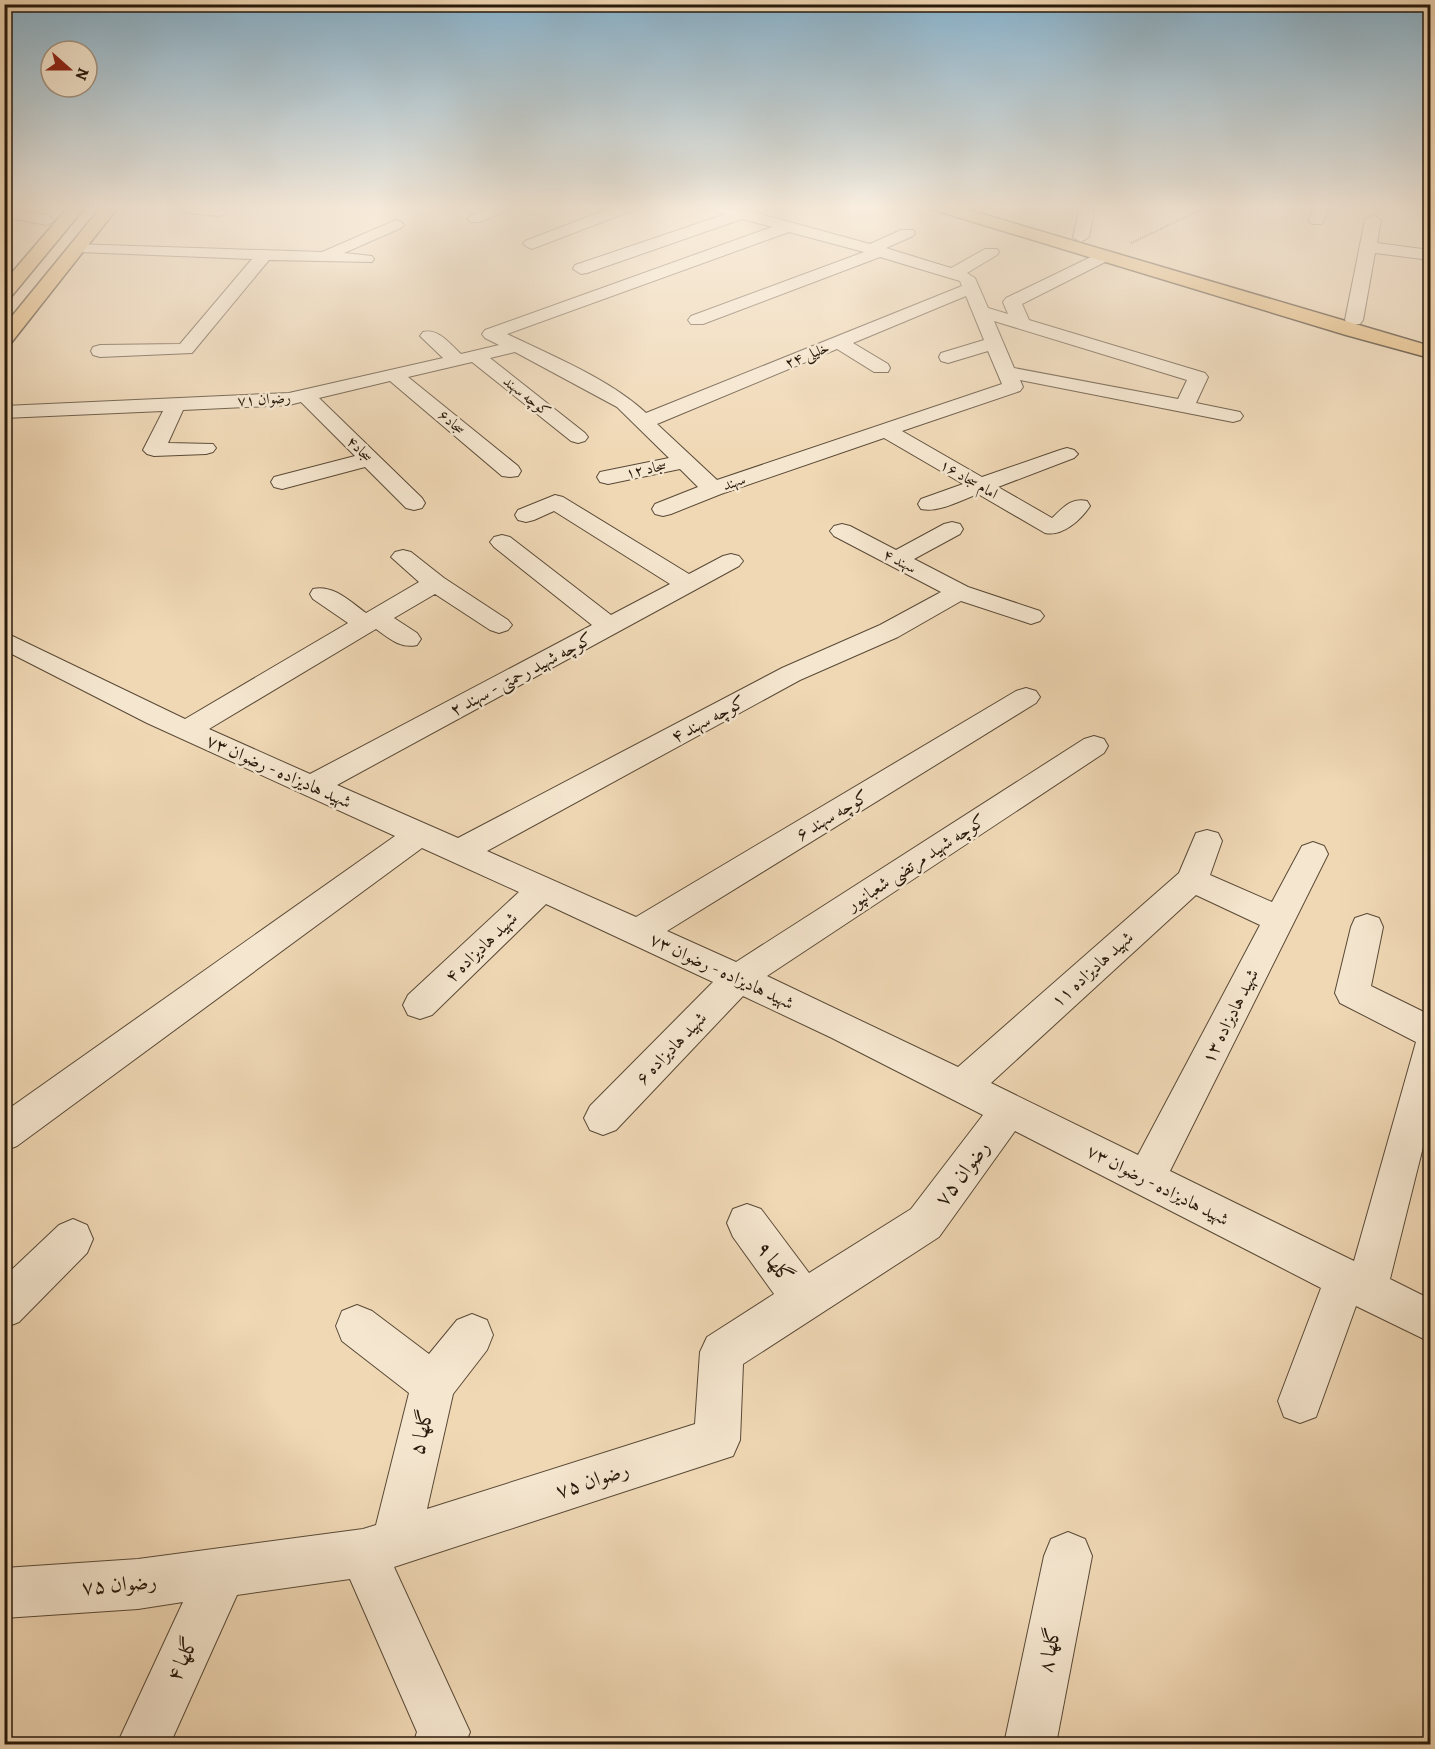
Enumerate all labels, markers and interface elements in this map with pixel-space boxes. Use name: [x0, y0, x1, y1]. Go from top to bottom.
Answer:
north arrow: [39, 39, 99, 99]
text: N: [70, 65, 94, 84]
street label: خلیلی ۲۴: [782, 337, 833, 374]
street label: كوچه سهند: [498, 371, 555, 422]
street label: رضوان ۷۱: [236, 387, 292, 411]
street label: سجاد۶: [434, 405, 470, 439]
street label: سجاد۴: [343, 432, 377, 466]
street label: امام سجاد ۱۶: [935, 454, 1001, 506]
street label: سجاد ۱۲: [624, 455, 668, 483]
street label: سهند: [720, 469, 748, 495]
street label: سهند ۴: [880, 544, 920, 578]
street label: کوچه شهید رحمتی - سهند ۲: [445, 626, 597, 723]
street label: کوچه سهند ۴: [667, 689, 750, 749]
street label: شهید هادیزاده - رضوان ۷۳: [203, 728, 355, 814]
street label: کوچه سهند ۶: [791, 784, 873, 847]
street label: کوچه شهید مرتضی شعبانپور: [840, 808, 991, 918]
street label: شهید هادیزاده ۴: [439, 906, 523, 988]
street label: شهید هادیزاده ۱۱: [1046, 926, 1138, 1012]
street label: شهید هادیزاده - رضوان ۷۳: [646, 927, 798, 1015]
street label: شهید هادیزاده ۱۳: [1196, 965, 1264, 1067]
street label: شهید هادیزاده ۶: [630, 1006, 712, 1090]
street label: رضوان ۷۵: [928, 1134, 996, 1212]
street label: شهید هادیزاده - رضوان ۷۳: [1083, 1139, 1233, 1231]
street label: گلها ۹: [750, 1235, 800, 1289]
street label: گلها ۵: [402, 1407, 440, 1457]
street label: رضوان ۷۵: [552, 1455, 632, 1505]
street label: رضوان ۷۵: [80, 1567, 158, 1601]
street label: گلها ۸: [1031, 1625, 1067, 1675]
street label: گلها ۴: [160, 1632, 204, 1686]

